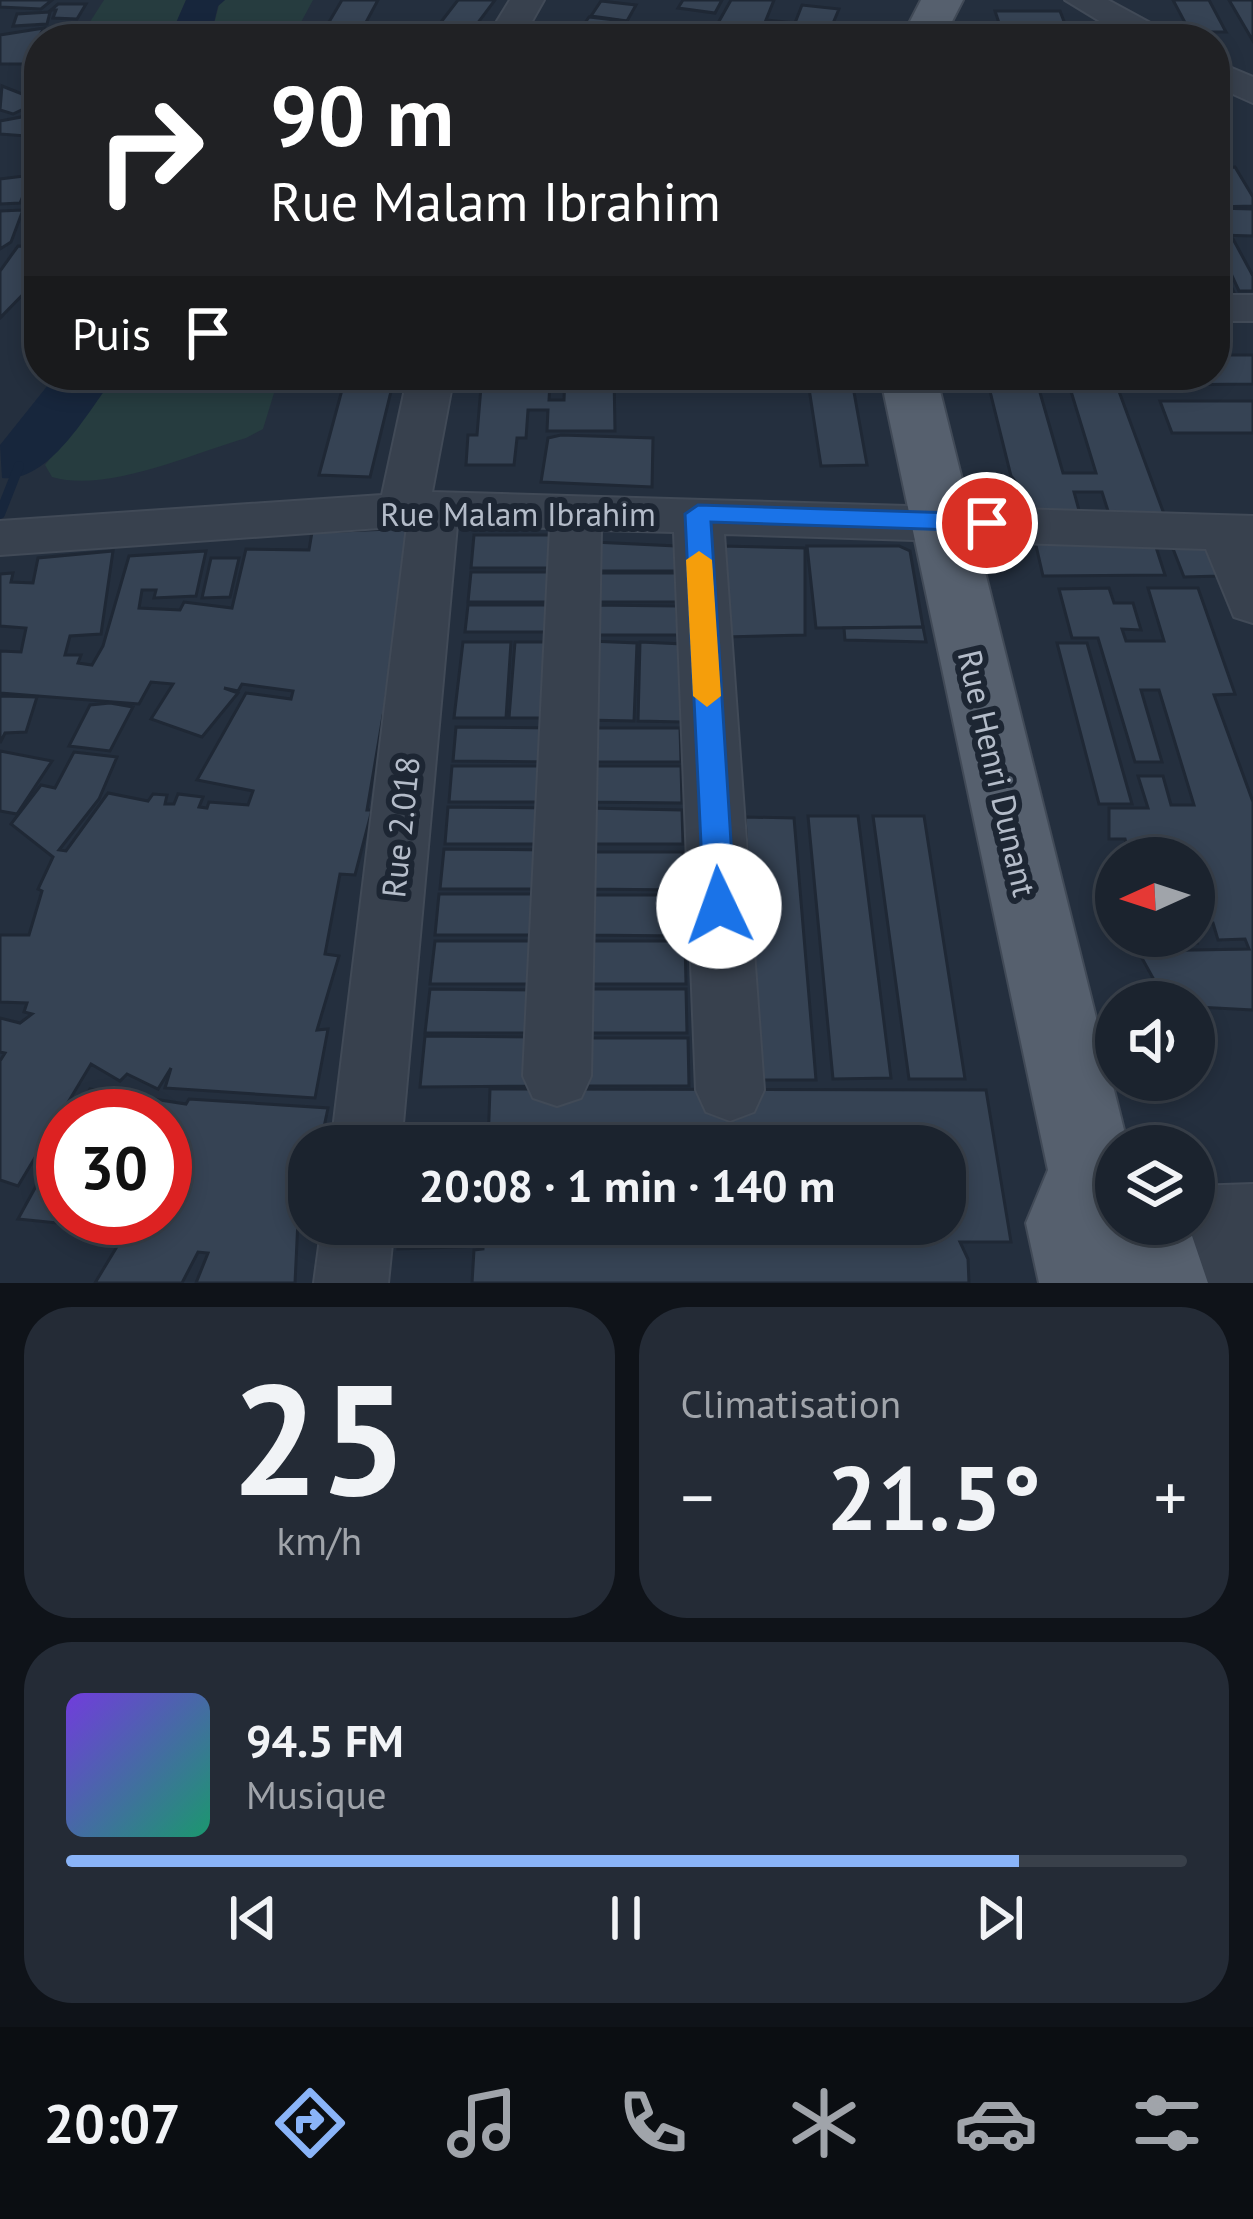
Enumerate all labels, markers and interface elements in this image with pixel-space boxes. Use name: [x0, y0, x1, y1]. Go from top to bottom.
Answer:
text: 90 m: [270, 60, 454, 169]
icon: right: [72, 72, 228, 228]
text: Rue Malam Ibrahim: [270, 166, 721, 236]
icon: arrive: [175, 300, 241, 366]
text: Puis: [72, 304, 151, 362]
pin: [936, 472, 1038, 574]
icon: arrive: [954, 490, 1020, 556]
street label: Rue Malam Ibrahim: [380, 492, 656, 535]
street label: Rue Henri Dunant: [949, 646, 1047, 900]
street label: Rue 2.018: [371, 754, 429, 900]
north arrow: [1095, 837, 1215, 957]
map controls: [1095, 837, 1215, 1245]
position arrow: [656, 843, 782, 969]
button: sound: [1095, 981, 1215, 1101]
speed limit sign: 30: [36, 1089, 192, 1245]
button: layers: [1095, 1125, 1215, 1245]
text: 20:08 · 1 min · 140 m: [419, 1156, 835, 1214]
text: 25: [231, 1336, 408, 1538]
text: Climatisation: [681, 1378, 901, 1429]
text: 21.5°: [826, 1438, 1041, 1555]
text: −: [681, 1454, 714, 1539]
text: +: [1154, 1454, 1187, 1539]
text: km/h: [277, 1515, 362, 1566]
text: 94.5 FM: [246, 1711, 404, 1769]
text: Musique: [246, 1769, 387, 1820]
icon: previous: [220, 1885, 286, 1951]
icon: pause: [593, 1885, 659, 1951]
icon: next: [967, 1885, 1033, 1951]
icon: directions: [268, 2081, 352, 2165]
icon: music: [440, 2081, 524, 2165]
icon: phone: [611, 2081, 695, 2165]
icon: climate: [782, 2081, 866, 2165]
icon: car: [954, 2081, 1038, 2165]
icon: filters: [1125, 2081, 1209, 2165]
text: 20:07: [44, 2088, 181, 2158]

